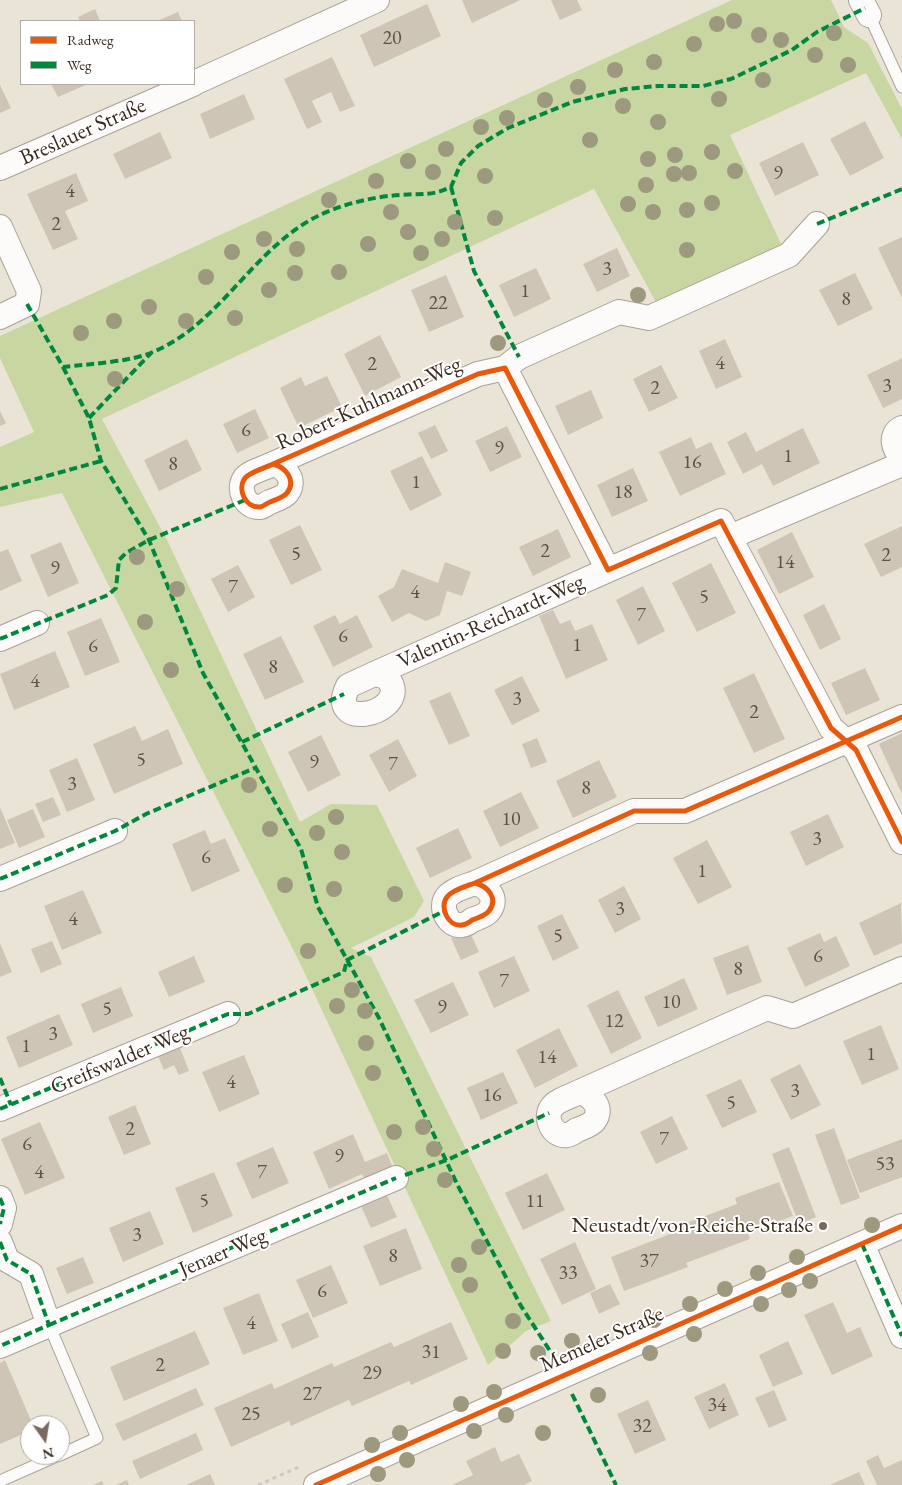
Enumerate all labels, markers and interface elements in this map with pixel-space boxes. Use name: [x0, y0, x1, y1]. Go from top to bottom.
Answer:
legend: [20, 20, 195, 85]
house number: 20: [382, 27, 402, 51]
text: Radweg: [67, 30, 114, 49]
text: Weg: [67, 55, 92, 74]
street label: Breslauer Straße: [16, 93, 150, 171]
house number: 9: [773, 162, 783, 186]
house number: 4: [65, 180, 75, 204]
house number: 2: [51, 213, 61, 237]
house number: 3: [602, 258, 612, 282]
house number: 1: [520, 280, 530, 304]
house number: 8: [841, 288, 851, 312]
house number: 22: [428, 292, 448, 316]
street label: Robert-Kuhlmann-Weg: [272, 351, 466, 457]
house number: 4: [715, 352, 725, 376]
house number: 2: [367, 353, 377, 377]
house number: 3: [882, 375, 892, 399]
house number: 2: [650, 377, 660, 401]
house number: 6: [241, 419, 251, 443]
house number: 9: [494, 437, 504, 461]
house number: 1: [783, 445, 793, 469]
house number: 16: [682, 451, 702, 475]
house number: 8: [168, 453, 178, 477]
house number: 1: [411, 471, 421, 495]
house number: 18: [613, 481, 633, 505]
house number: 2: [540, 540, 550, 564]
house number: 5: [291, 543, 301, 567]
house number: 2: [881, 544, 891, 568]
house number: 14: [775, 551, 795, 575]
house number: 9: [50, 557, 60, 581]
street label: Valentin-Reichardt-Weg: [394, 569, 588, 675]
house number: 7: [228, 576, 238, 600]
house number: 4: [410, 581, 420, 605]
house number: 5: [699, 586, 709, 610]
house number: 7: [636, 604, 646, 628]
house number: 6: [338, 625, 348, 649]
house number: 1: [572, 634, 582, 658]
house number: 6: [88, 635, 98, 659]
house number: 8: [268, 656, 278, 680]
house number: 4: [30, 670, 40, 694]
house number: 3: [512, 688, 522, 712]
house number: 2: [749, 701, 759, 725]
house number: 5: [136, 749, 146, 773]
house number: 9: [309, 751, 319, 775]
house number: 7: [388, 753, 398, 777]
house number: 3: [67, 773, 77, 797]
house number: 8: [581, 777, 591, 801]
house number: 10: [501, 808, 521, 832]
house number: 3: [812, 828, 822, 852]
house number: 6: [201, 846, 211, 870]
house number: 1: [697, 860, 707, 884]
house number: 3: [615, 898, 625, 922]
house number: 4: [68, 908, 78, 932]
house number: 5: [553, 925, 563, 949]
house number: 6: [813, 945, 823, 969]
house number: 8: [733, 958, 743, 982]
house number: 7: [499, 970, 509, 994]
house number: 10: [661, 991, 681, 1015]
house number: 9: [437, 996, 447, 1020]
house number: 5: [102, 998, 112, 1022]
house number: 12: [604, 1010, 624, 1034]
street label: Greifswalder Weg: [47, 1019, 193, 1101]
house number: 3: [48, 1023, 58, 1047]
house number: 1: [21, 1035, 31, 1059]
house number: 1: [866, 1043, 876, 1067]
house number: 14: [537, 1046, 557, 1070]
house number: 4: [226, 1071, 236, 1095]
house number: 3: [790, 1080, 800, 1104]
house number: 16: [482, 1084, 502, 1108]
house number: 5: [726, 1092, 736, 1116]
house number: 2: [125, 1118, 135, 1142]
house number: 7: [659, 1128, 669, 1152]
house number: 6: [22, 1133, 32, 1157]
house number: 9: [334, 1145, 344, 1169]
house number: 53: [875, 1153, 895, 1177]
house number: 4: [34, 1161, 44, 1185]
house number: 7: [257, 1161, 267, 1185]
house number: 5: [199, 1190, 209, 1214]
house number: 11: [525, 1190, 545, 1214]
place label: Neustadt/von-Reiche-Straße: [572, 1213, 813, 1239]
marker: Neustadt/von-Reiche-Straße: [817, 1220, 829, 1232]
street label: Jenaer Weg: [175, 1223, 271, 1283]
house number: 3: [132, 1224, 142, 1248]
house number: 8: [388, 1245, 398, 1269]
house number: 37: [639, 1250, 659, 1274]
house number: 33: [558, 1262, 578, 1286]
house number: 6: [317, 1280, 327, 1304]
street label: Memeler Straße: [536, 1301, 668, 1379]
house number: 4: [246, 1312, 256, 1336]
house number: 31: [421, 1341, 441, 1365]
house number: 2: [155, 1354, 165, 1378]
house number: 29: [362, 1362, 382, 1386]
house number: 27: [302, 1383, 322, 1407]
house number: 34: [707, 1394, 727, 1418]
house number: 25: [241, 1403, 261, 1427]
north arrow: [20, 1415, 70, 1465]
house number: 32: [632, 1415, 652, 1439]
text: N: [41, 1444, 56, 1464]

